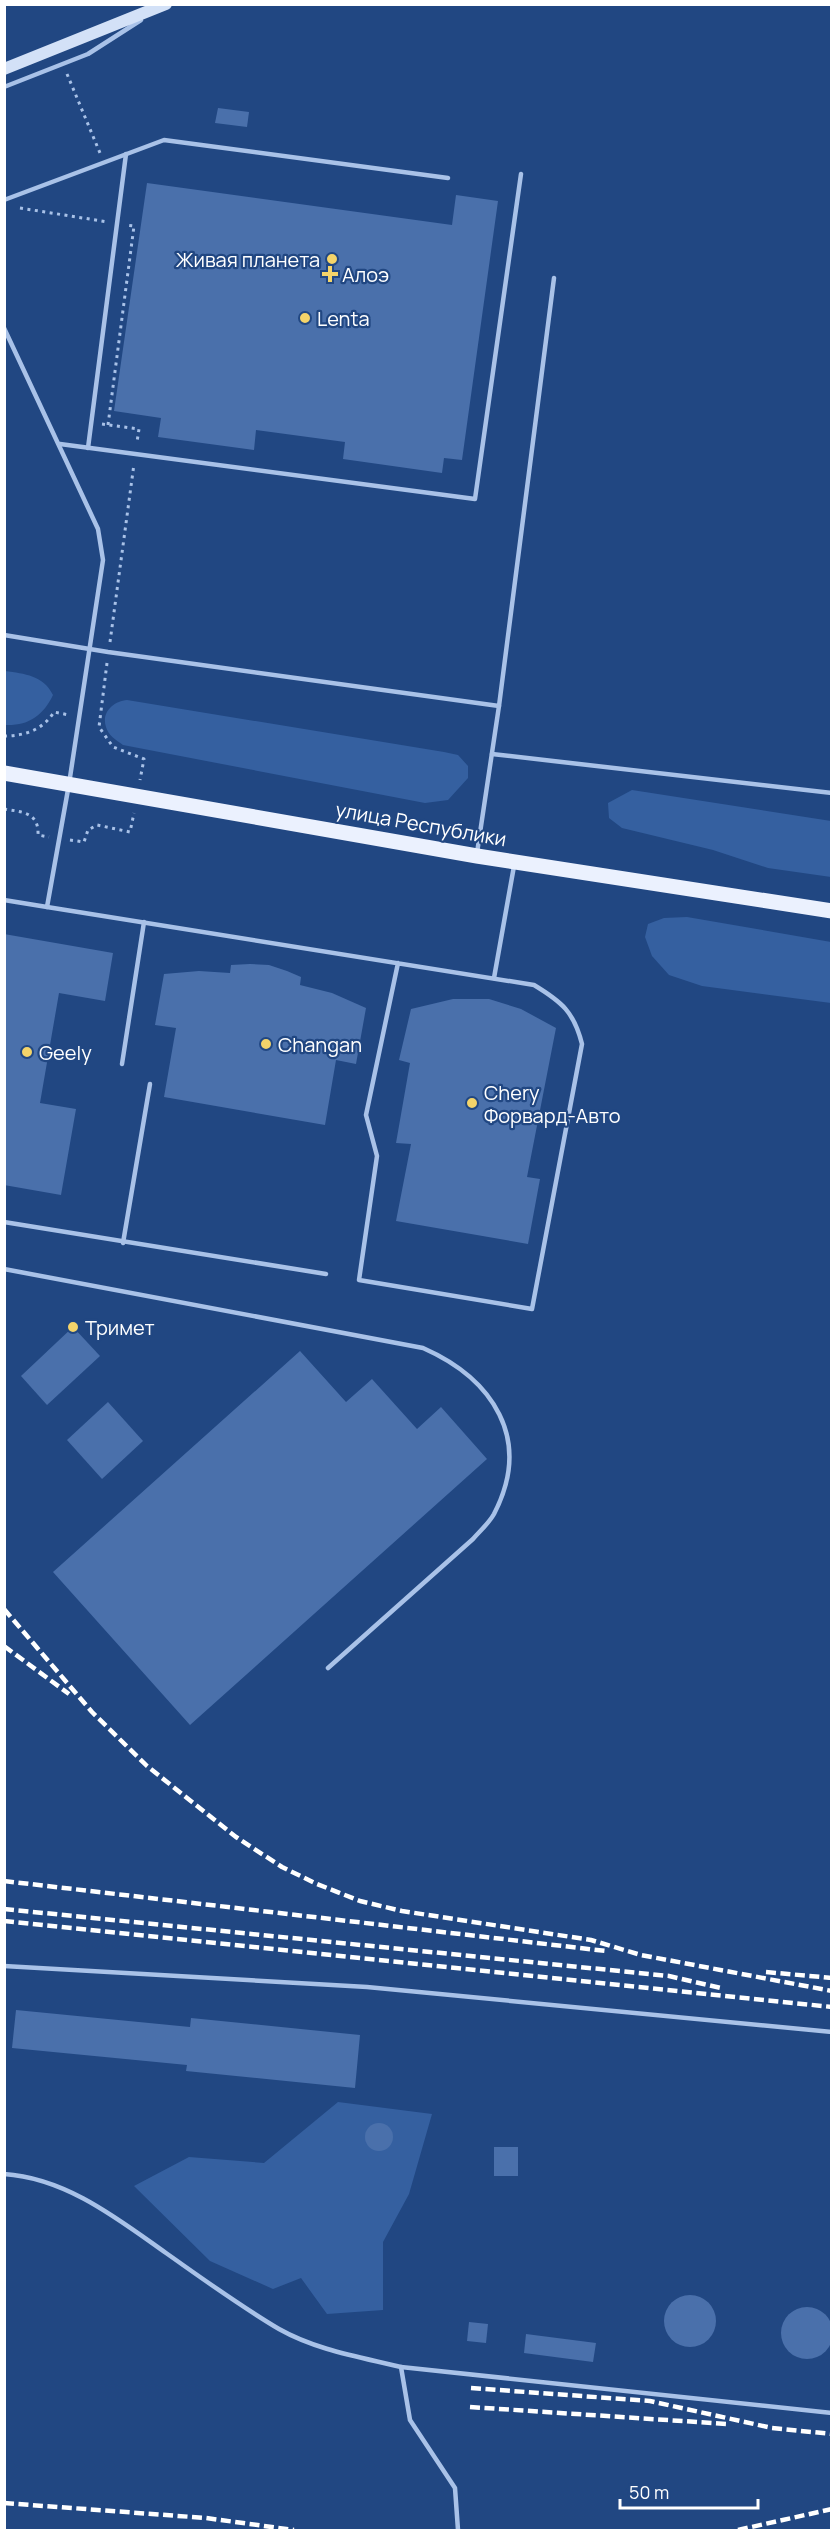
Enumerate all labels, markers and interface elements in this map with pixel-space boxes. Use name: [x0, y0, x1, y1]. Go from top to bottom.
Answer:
place label: Живая планета: [176, 246, 320, 273]
marker: Живая планета: [325, 252, 339, 266]
place label: Алоэ: [342, 261, 389, 288]
marker: Алоэ: [323, 267, 337, 281]
place label: Lenta: [317, 305, 370, 332]
marker: Lenta: [298, 311, 312, 325]
street label: улица Республики: [333, 796, 509, 852]
place label: Changan: [278, 1031, 362, 1058]
marker: Changan: [259, 1037, 273, 1051]
place label: Geely: [39, 1039, 92, 1066]
marker: Geely: [20, 1045, 34, 1059]
place label: Chery Форвард-Авто: [484, 1079, 621, 1129]
marker: Chery Форвард-Авто: [465, 1096, 479, 1110]
place label: Тримет: [85, 1314, 155, 1341]
marker: Тримет: [66, 1320, 80, 1334]
scale bar: [620, 2472, 758, 2510]
text: 50 m: [629, 2480, 669, 2504]

